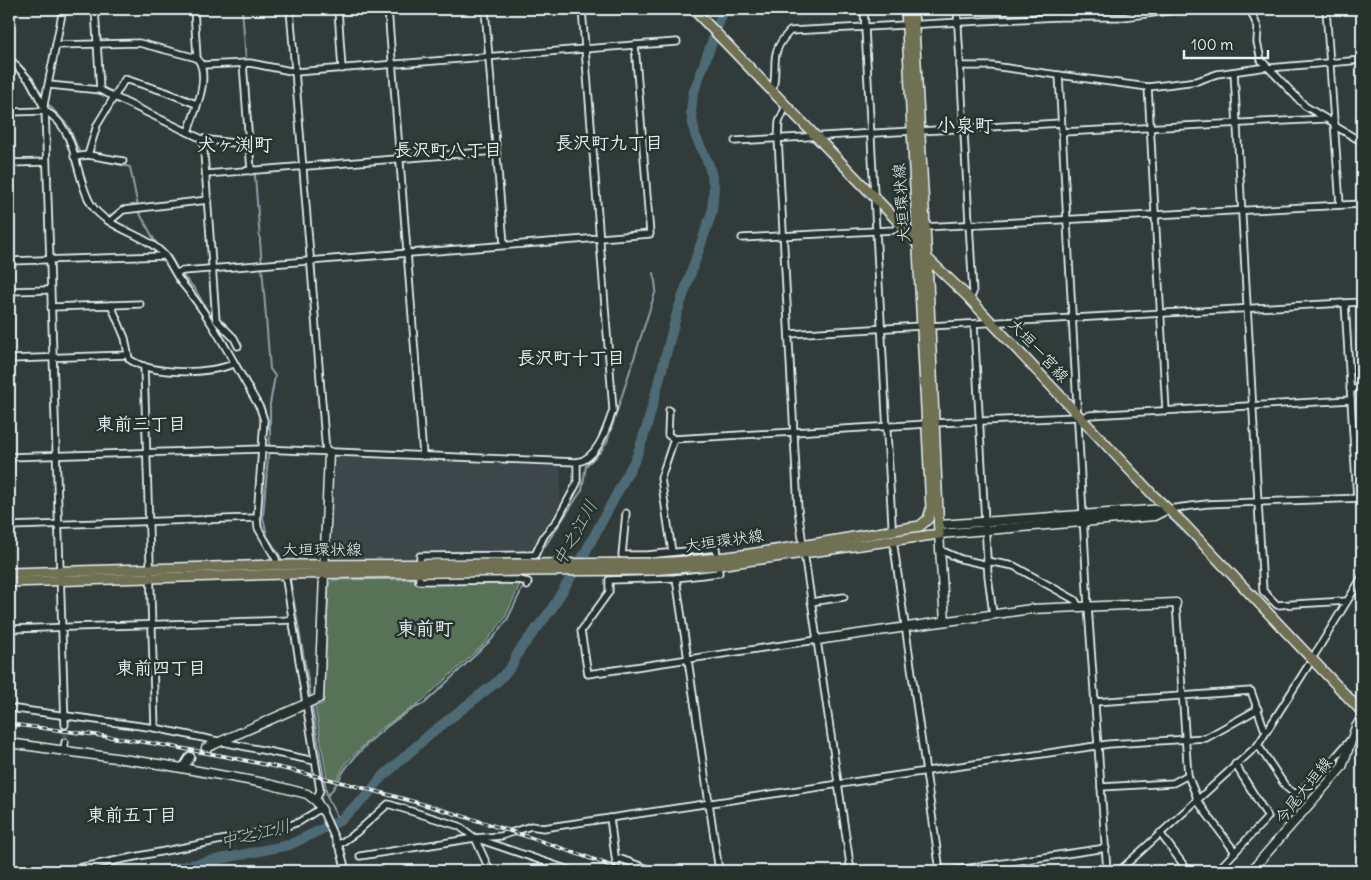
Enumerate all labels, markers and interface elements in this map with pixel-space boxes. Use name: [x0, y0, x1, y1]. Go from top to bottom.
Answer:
scale bar: [1184, 28, 1267, 60]
text: 100 m: [1191, 35, 1233, 54]
district label: 小泉町: [936, 113, 994, 137]
district label: 長沢町九丁目: [555, 131, 663, 154]
district label: 犬ヶ渕町: [197, 132, 273, 156]
district label: 長沢町八丁目: [394, 138, 502, 161]
street label: 大垣環状線: [888, 162, 914, 244]
street label: 大垣一宮線: [1004, 314, 1074, 386]
district label: 長沢町十丁目: [517, 346, 625, 369]
district label: 東前三丁目: [96, 412, 186, 435]
water label: 中之江川: [547, 496, 602, 570]
street label: 大垣環状線: [683, 525, 765, 555]
street label: 大垣環状線: [282, 539, 362, 559]
district label: 東前町: [396, 616, 454, 640]
district label: 東前四丁目: [116, 656, 206, 679]
street label: 今尾大垣線: [1270, 753, 1336, 827]
district label: 東前五丁目: [87, 803, 177, 826]
water label: 中之江川: [217, 814, 293, 853]

